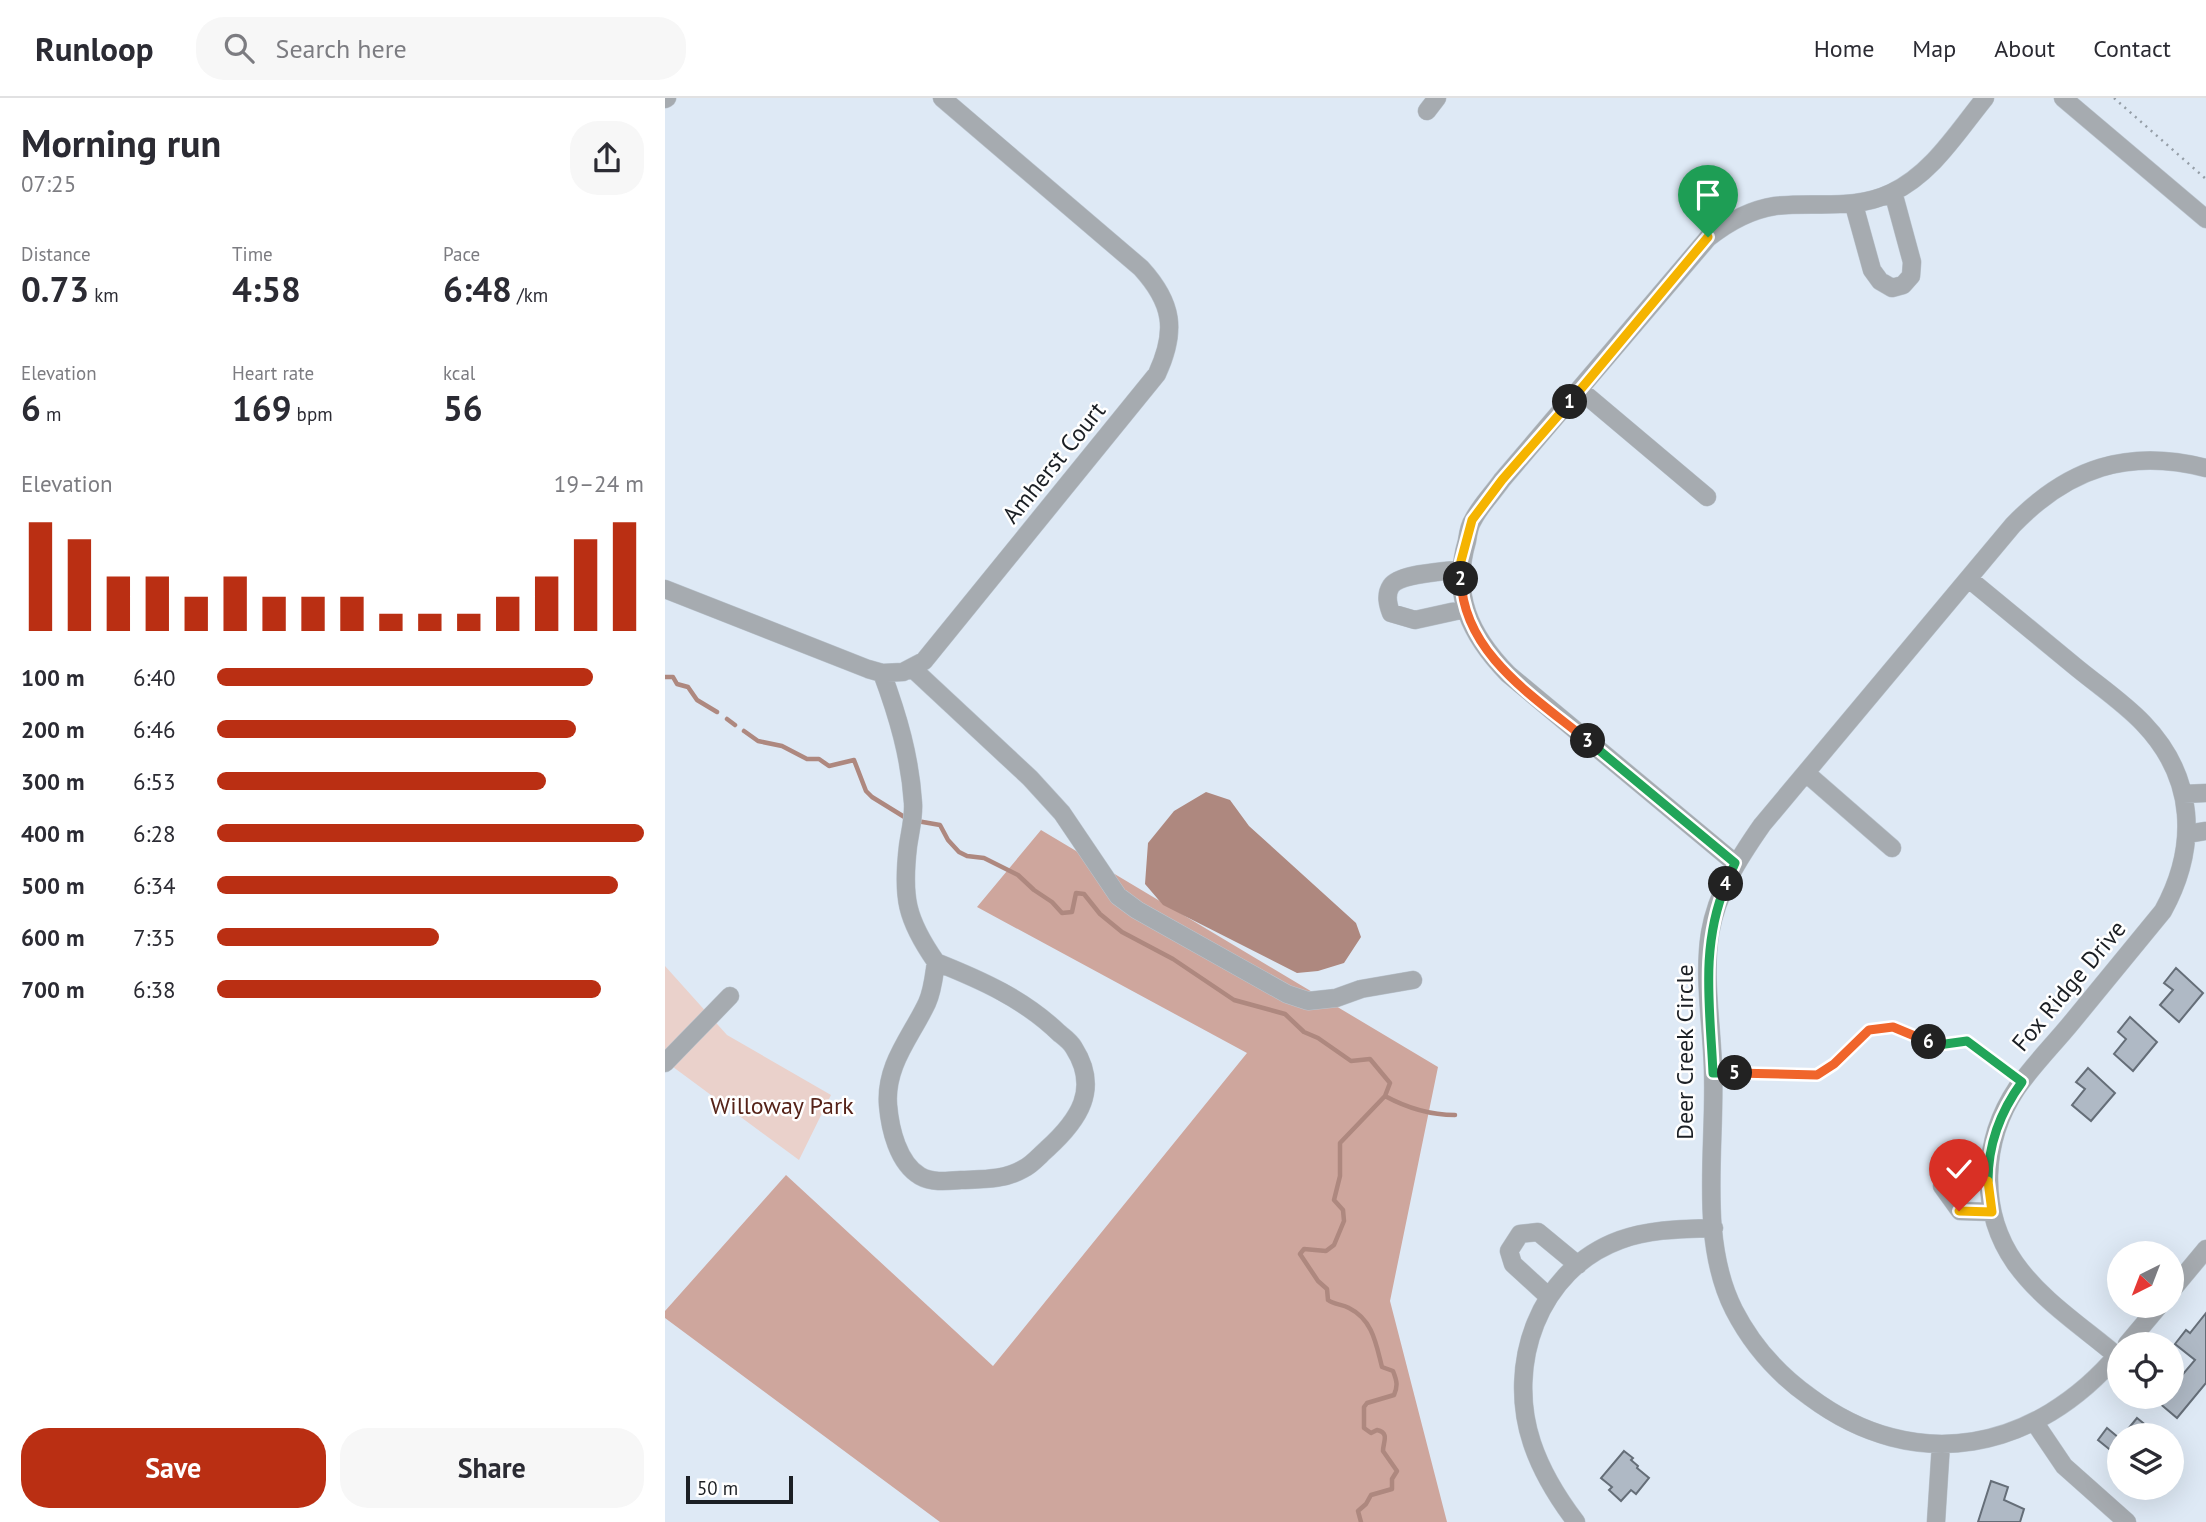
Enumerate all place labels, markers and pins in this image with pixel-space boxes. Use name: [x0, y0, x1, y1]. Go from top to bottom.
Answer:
pin: [1678, 165, 1738, 237]
pin: 1: [1553, 384, 1587, 420]
pin: 2: [1443, 561, 1479, 596]
pin: 3: [1571, 724, 1605, 758]
pin: 4: [1709, 866, 1743, 902]
pin: 6: [1911, 1024, 1947, 1060]
pin: 5: [1717, 1056, 1753, 1090]
pin: [1929, 1139, 1989, 1211]

